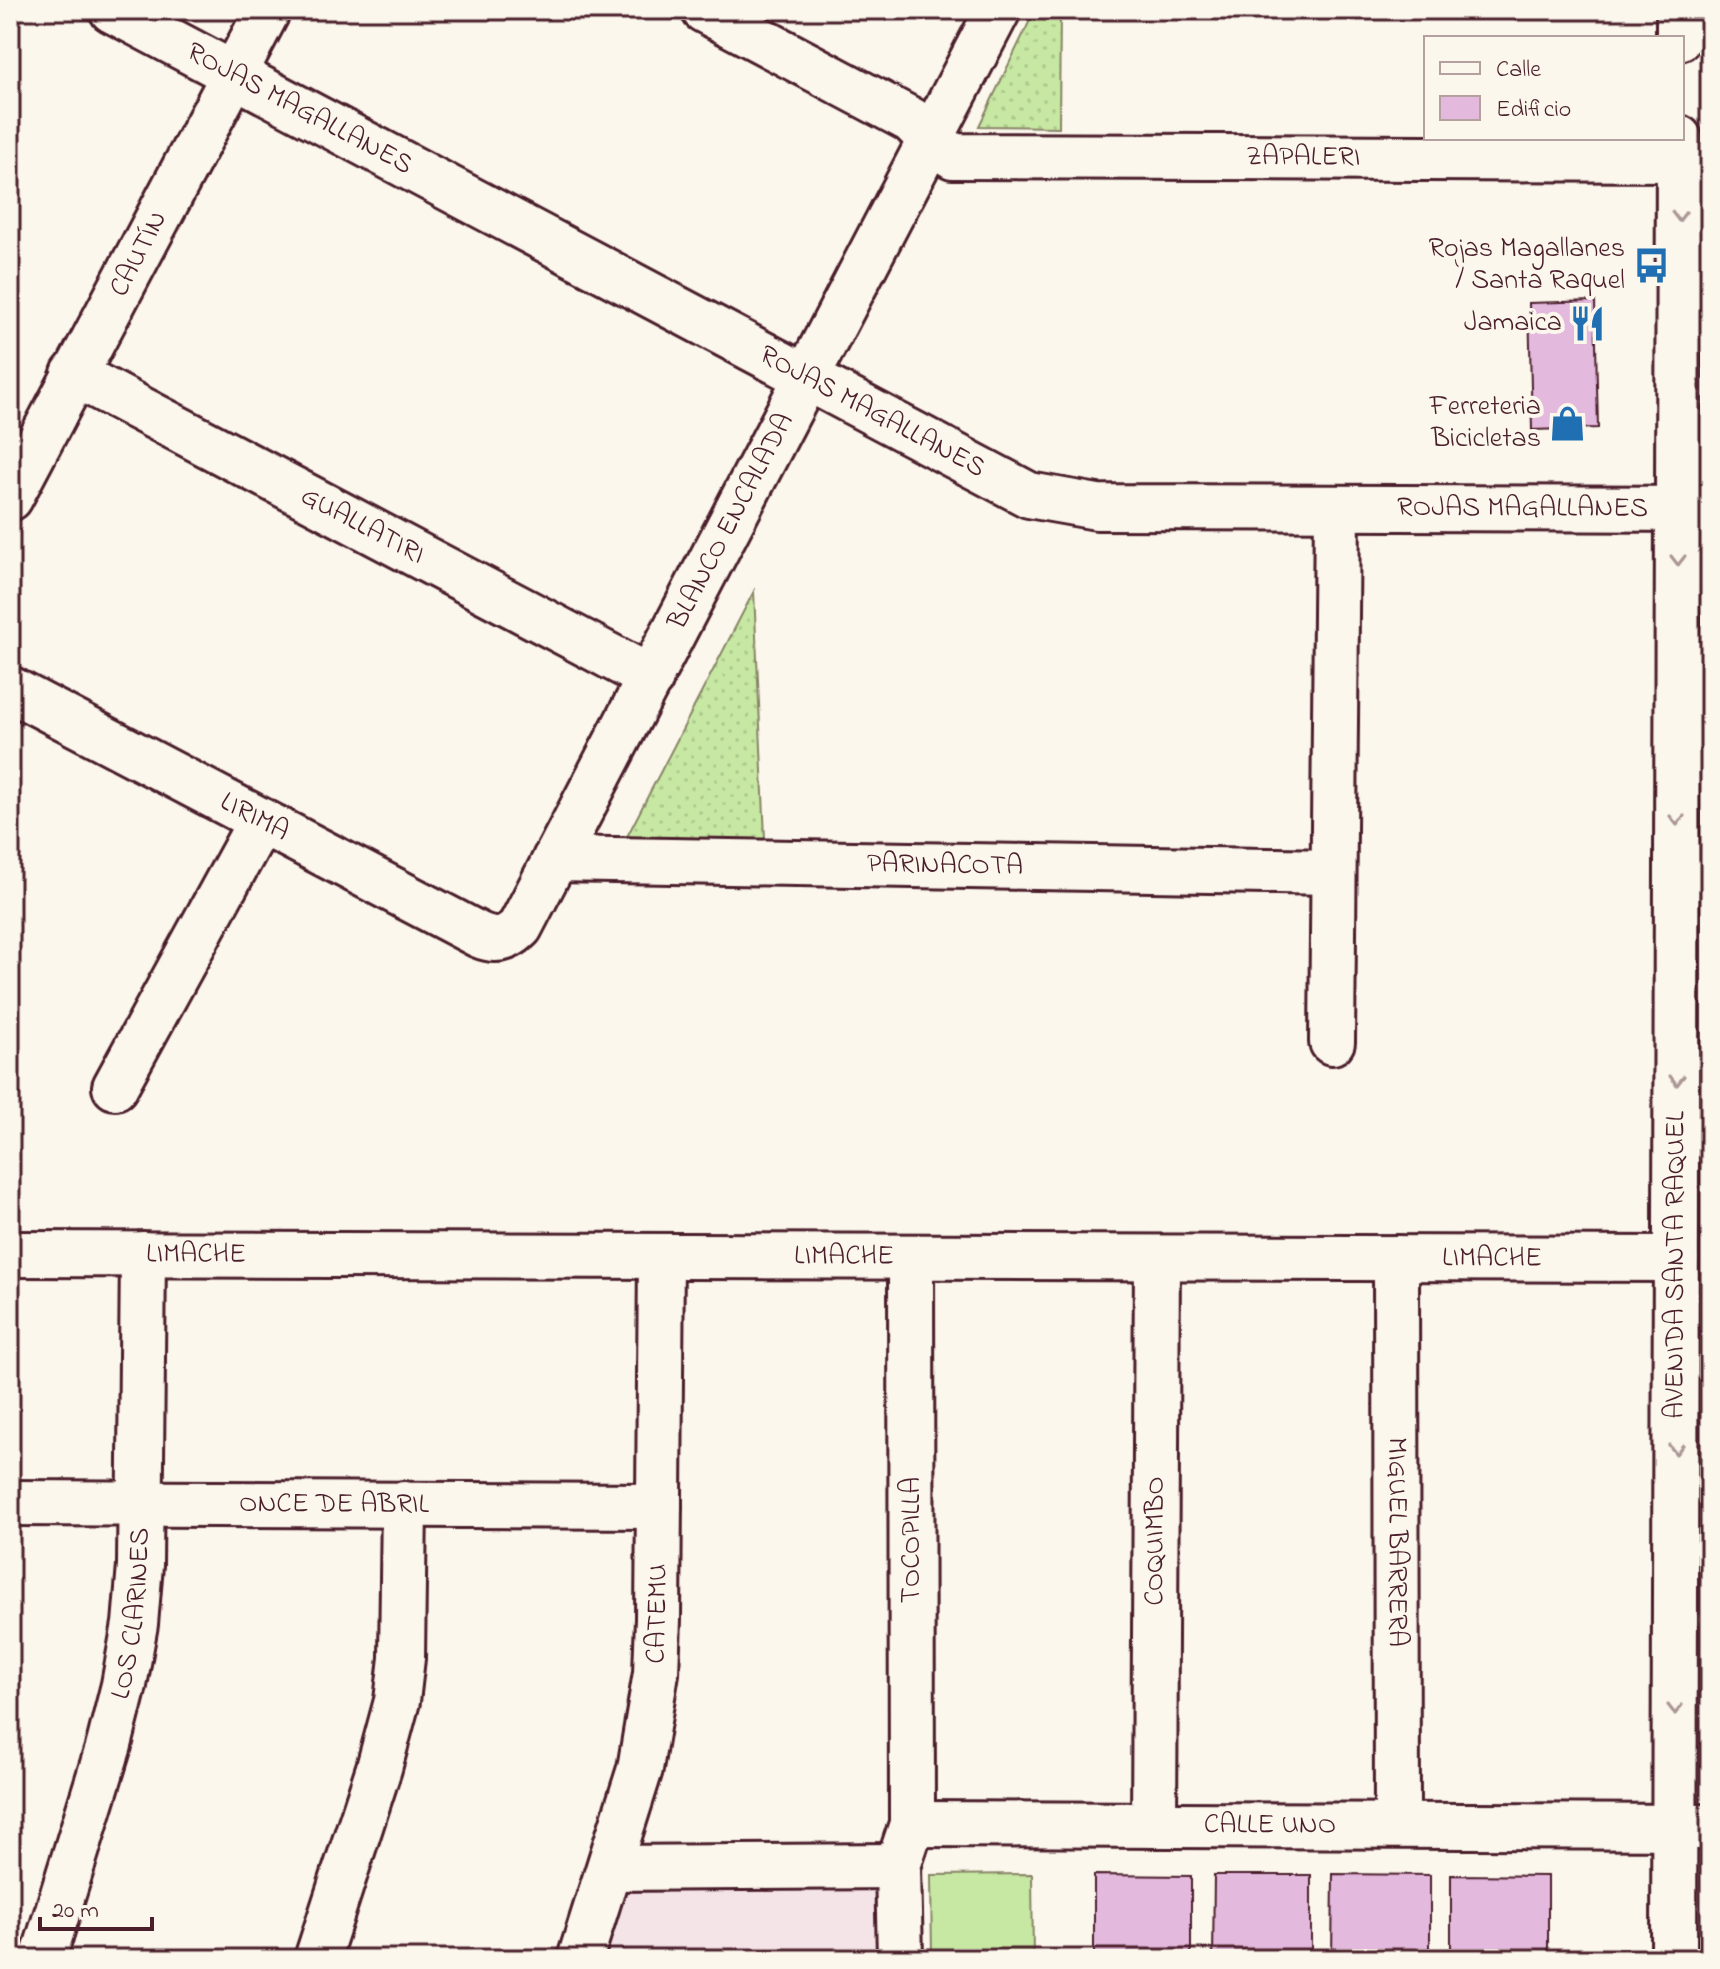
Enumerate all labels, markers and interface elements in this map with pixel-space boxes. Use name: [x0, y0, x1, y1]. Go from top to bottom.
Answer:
street label: ROJAS MAGALLANES: [179, 32, 420, 186]
legend: [1424, 36, 1684, 140]
text: Calle: [1496, 53, 1541, 88]
text: Edificio: [1496, 93, 1571, 128]
street label: ZAPALERI: [1246, 137, 1360, 178]
street label: CAUTÍN: [99, 204, 179, 304]
one-way arrow: [1670, 210, 1688, 223]
place label: Rojas Magallanes / Santa Raquel: [1429, 229, 1625, 302]
bus stop icon: Rojas Magallanes / Santa Raquel: [1632, 246, 1670, 284]
place label: Jamaica: [1464, 303, 1562, 344]
restaurant icon: Jamaica: [1569, 304, 1607, 342]
street label: ROJAS MAGALLANES: [752, 335, 993, 489]
place label: Ferreteria Bicicletas: [1429, 387, 1541, 460]
shop icon: Ferreteria Bicicletas: [1548, 404, 1586, 442]
street label: BLANCO ENCALADA: [657, 406, 805, 638]
street label: GUALLATIRI: [293, 476, 432, 576]
street label: ROJAS MAGALLANES: [1397, 487, 1648, 529]
one-way arrow: [1669, 554, 1687, 567]
street label: LIRIMA: [212, 782, 296, 852]
one-way arrow: [1668, 814, 1686, 827]
street label: PARINACOTA: [866, 844, 1023, 887]
one-way arrow: [1668, 1074, 1686, 1087]
street label: AVENIDA SANTA RAQUEL: [1655, 1110, 1697, 1419]
street label: LIMACHE: [146, 1234, 246, 1275]
street label: LIMACHE: [794, 1236, 894, 1277]
street label: LIMACHE: [1442, 1238, 1542, 1279]
street label: MIGUEL BARRERA: [1376, 1437, 1417, 1647]
one-way arrow: [1667, 1443, 1685, 1456]
street label: COQUIMBO: [1135, 1476, 1176, 1606]
street label: TOCOPILLA: [892, 1477, 933, 1603]
street label: ONCE DE ABRIL: [239, 1484, 430, 1525]
street label: LOS CLARINES: [101, 1527, 161, 1704]
street label: CATEMU: [636, 1563, 679, 1665]
one-way arrow: [1666, 1703, 1684, 1716]
street label: CALLE UNO: [1204, 1805, 1336, 1846]
scale bar: [40, 1881, 152, 1931]
text: 20 m: [52, 1894, 99, 1929]

